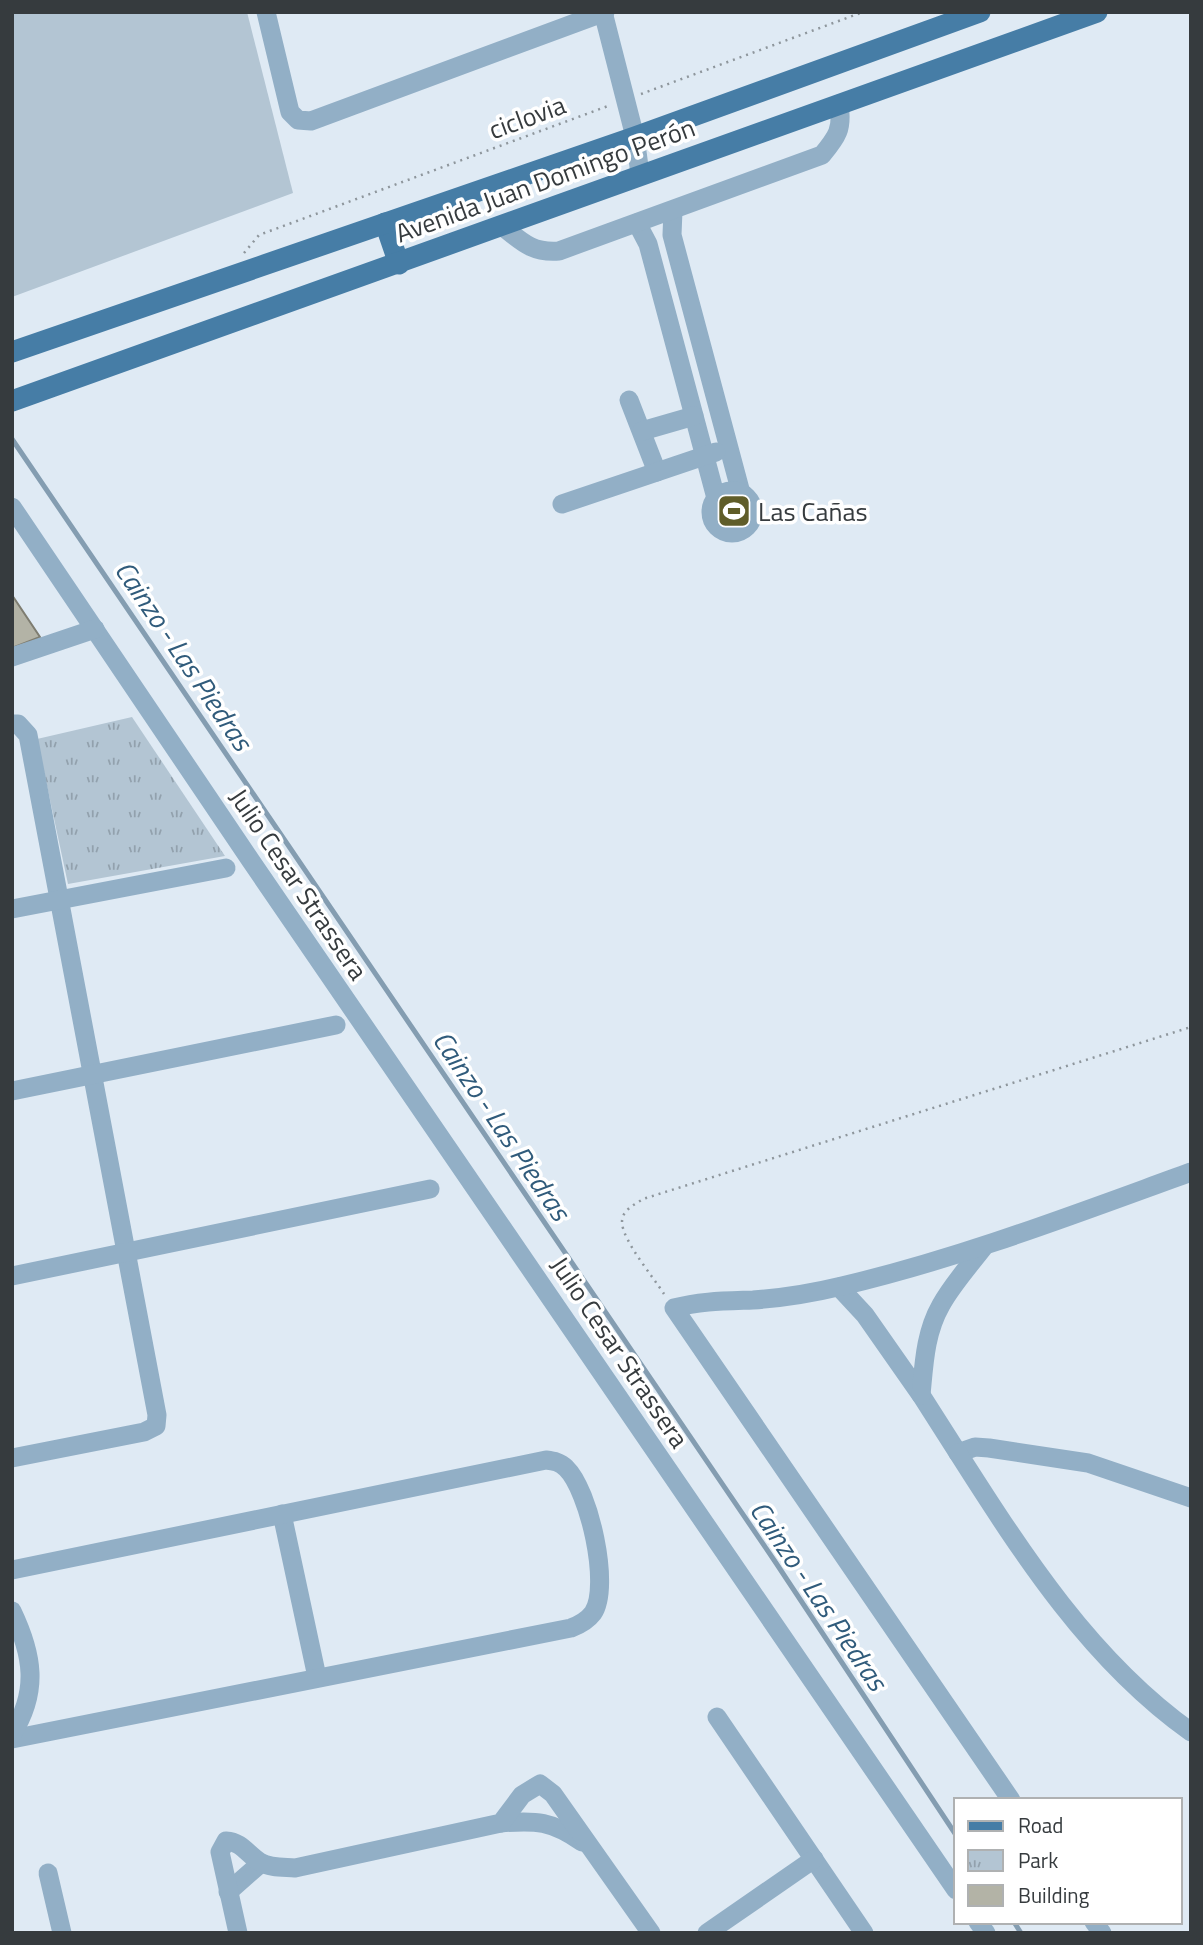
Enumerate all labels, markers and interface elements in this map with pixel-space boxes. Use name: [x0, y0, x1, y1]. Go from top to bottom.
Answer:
street label: ciclovia: [483, 85, 571, 149]
street label: Avenida Juan Domingo Perón: [390, 108, 700, 252]
sports icon: Las Cañas: [715, 492, 753, 530]
place label: Las Cañas: [758, 492, 868, 531]
water label: Cainzo - Las Piedras: [104, 551, 265, 760]
street label: Julio Cesar Strassera: [220, 780, 378, 988]
water label: Cainzo - Las Piedras: [422, 1021, 583, 1230]
street label: Julio Cesar Strassera: [541, 1248, 699, 1456]
water label: Cainzo - Las Piedras: [739, 1491, 900, 1700]
legend: [954, 1798, 1182, 1924]
text: Road: [1018, 1809, 1063, 1841]
text: Park: [1018, 1844, 1058, 1876]
text: Building: [1018, 1879, 1090, 1911]

